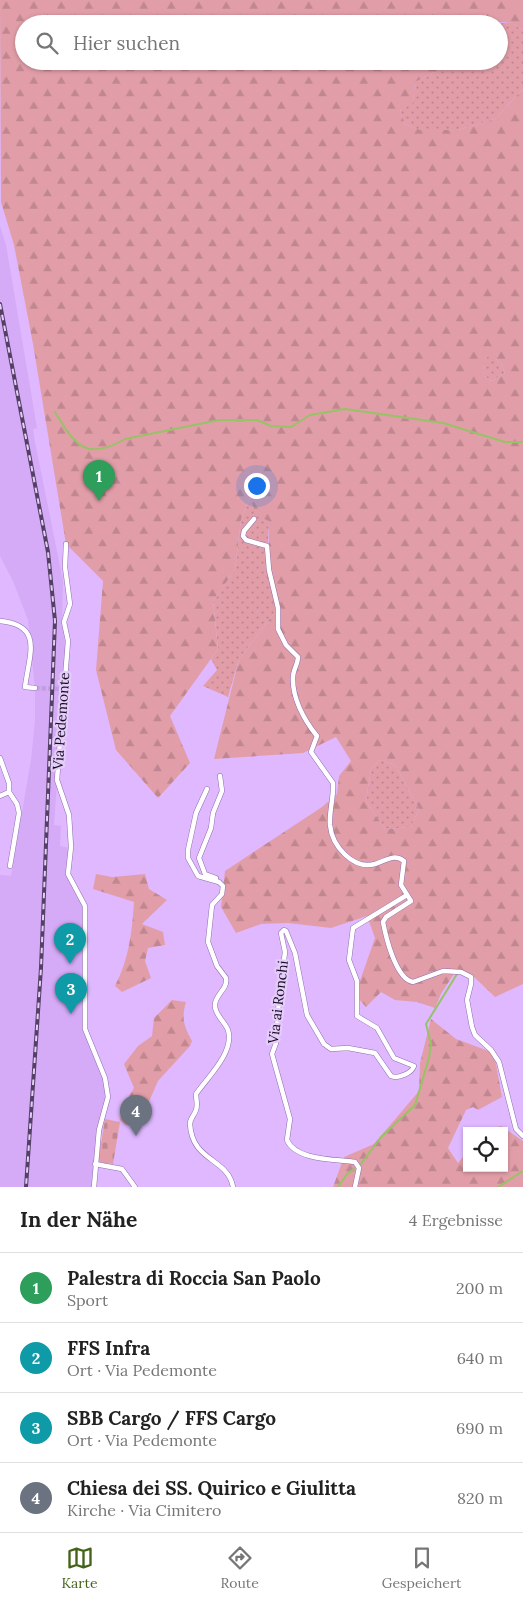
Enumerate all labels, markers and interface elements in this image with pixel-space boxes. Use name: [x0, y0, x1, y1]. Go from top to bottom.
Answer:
search box: [15, 15, 508, 70]
icon: search: [33, 29, 61, 57]
text: Hier suchen: [73, 31, 180, 55]
pin: 1: [83, 460, 115, 501]
your location: [244, 473, 270, 499]
street label: Via Pedemonte: [49, 671, 73, 771]
pin: 2: [54, 923, 86, 964]
street label: Via ai Ronchi: [264, 959, 292, 1046]
pin: 3: [55, 973, 87, 1014]
pin: 4: [120, 1095, 152, 1136]
map controls: [463, 1127, 508, 1172]
button: locate: [463, 1127, 508, 1172]
text: In der Nähe: [20, 1206, 137, 1233]
text: 4 Ergebnisse: [409, 1210, 503, 1230]
text: Palestra di Roccia San Paolo: [67, 1266, 321, 1290]
text: 1: [33, 1278, 39, 1298]
text: 200 m: [456, 1278, 503, 1298]
text: Sport: [67, 1290, 108, 1310]
text: FFS Infra: [67, 1336, 150, 1360]
text: 2: [32, 1348, 40, 1368]
text: 640 m: [457, 1348, 503, 1368]
text: Ort · Via Pedemonte: [67, 1360, 217, 1380]
text: SBB Cargo / FFS Cargo: [67, 1406, 276, 1430]
text: 3: [32, 1418, 40, 1438]
text: 690 m: [456, 1418, 503, 1438]
text: Ort · Via Pedemonte: [67, 1430, 217, 1450]
text: Chiesa dei SS. Quirico e Giulitta: [67, 1476, 356, 1500]
text: 4: [32, 1488, 40, 1508]
text: 820 m: [457, 1488, 503, 1508]
text: Kirche · Via Cimitero: [67, 1500, 221, 1520]
tab: Karte: [62, 1544, 97, 1592]
tab: Route: [221, 1544, 259, 1592]
tab: Gespeichert: [382, 1544, 461, 1592]

